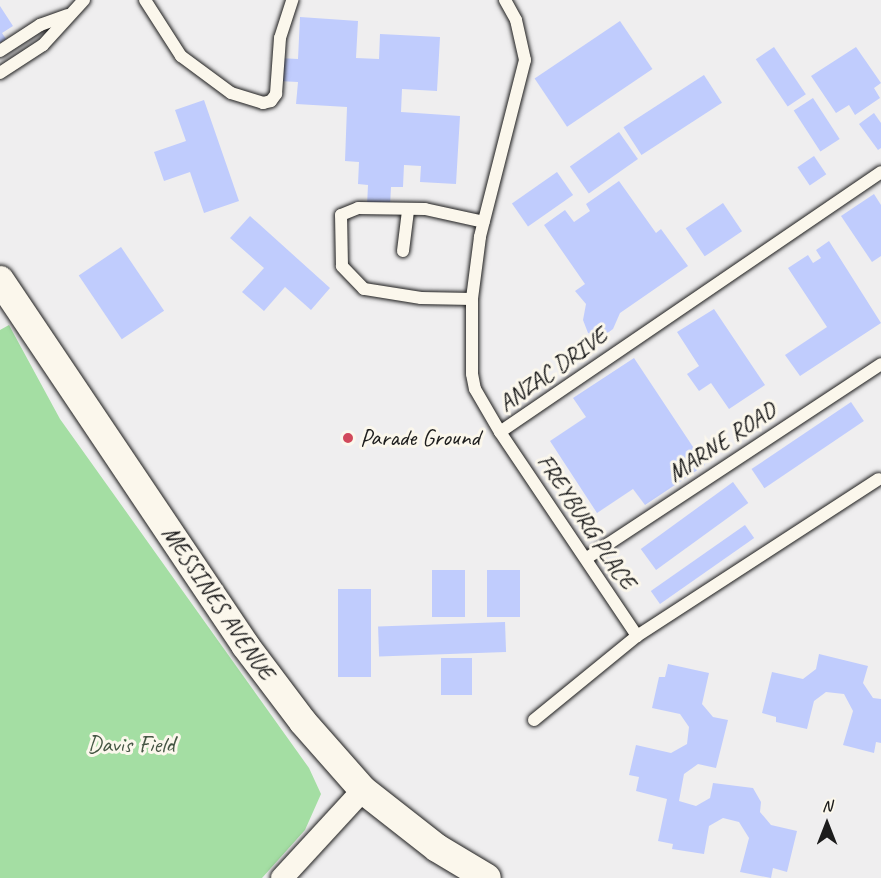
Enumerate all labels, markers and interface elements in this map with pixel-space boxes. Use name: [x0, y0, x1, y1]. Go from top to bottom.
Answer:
street label: ANZAC DRIVE: [493, 322, 613, 418]
street label: MARNE ROAD: [662, 396, 782, 488]
place label: Parade Ground: [360, 424, 480, 452]
marker: Parade Ground: [341, 431, 355, 445]
street label: FREYBURG PLACE: [530, 449, 642, 595]
street label: MESSINES AVENUE: [156, 521, 280, 685]
park label: Davis Field: [87, 731, 175, 759]
north arrow: [797, 794, 857, 854]
text: N: [822, 796, 832, 816]

